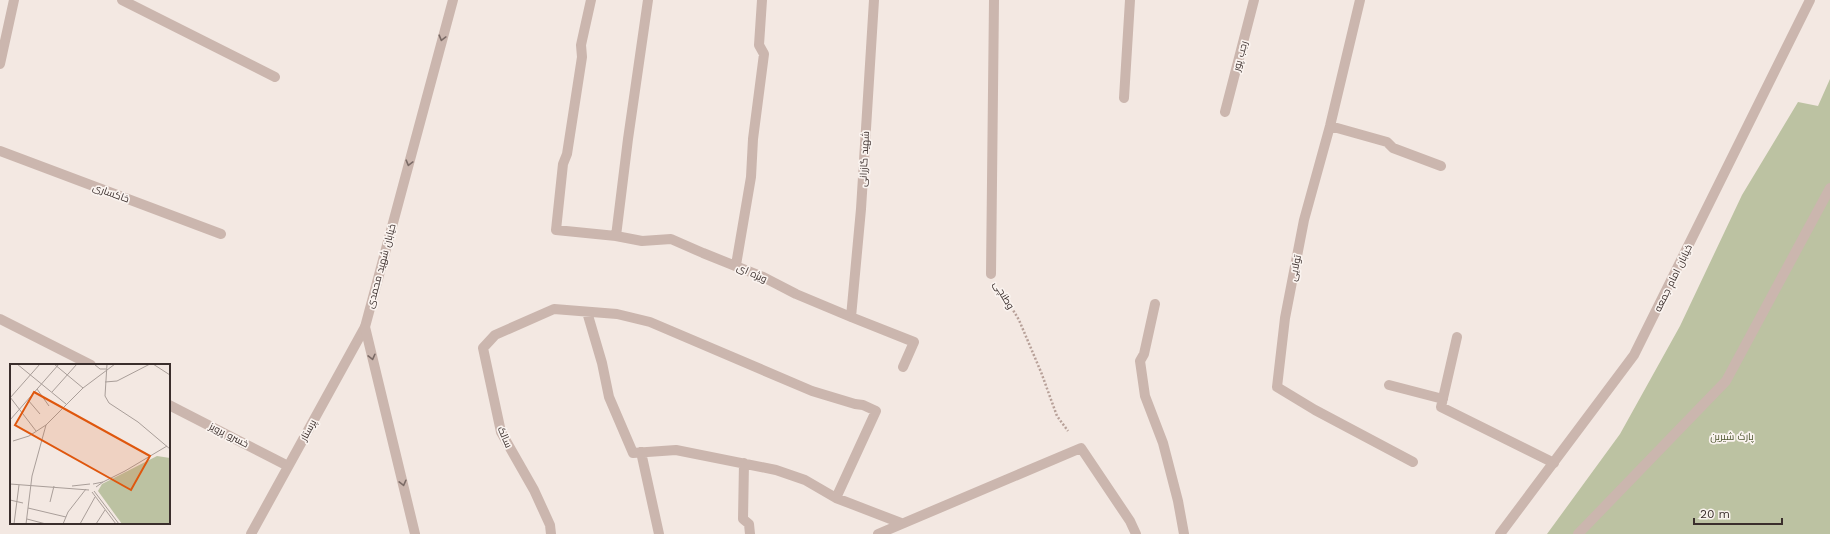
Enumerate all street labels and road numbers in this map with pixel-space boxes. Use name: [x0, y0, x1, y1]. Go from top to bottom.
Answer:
street label: رجب پور: [1230, 40, 1250, 74]
street label: شهید گازرانی: [857, 131, 872, 187]
street label: خاکساری: [91, 181, 131, 206]
street label: خیابان شهید محمدی: [364, 222, 399, 310]
street label: خیابان امام جمعه: [1652, 243, 1696, 314]
street label: تولایی: [1287, 254, 1304, 282]
street label: ویژه ای: [735, 261, 769, 285]
street label: وطنچی: [991, 279, 1017, 312]
street label: پرستار: [297, 417, 319, 444]
street label: خسرو پرویز: [206, 420, 250, 450]
street label: سالک: [496, 425, 514, 449]

